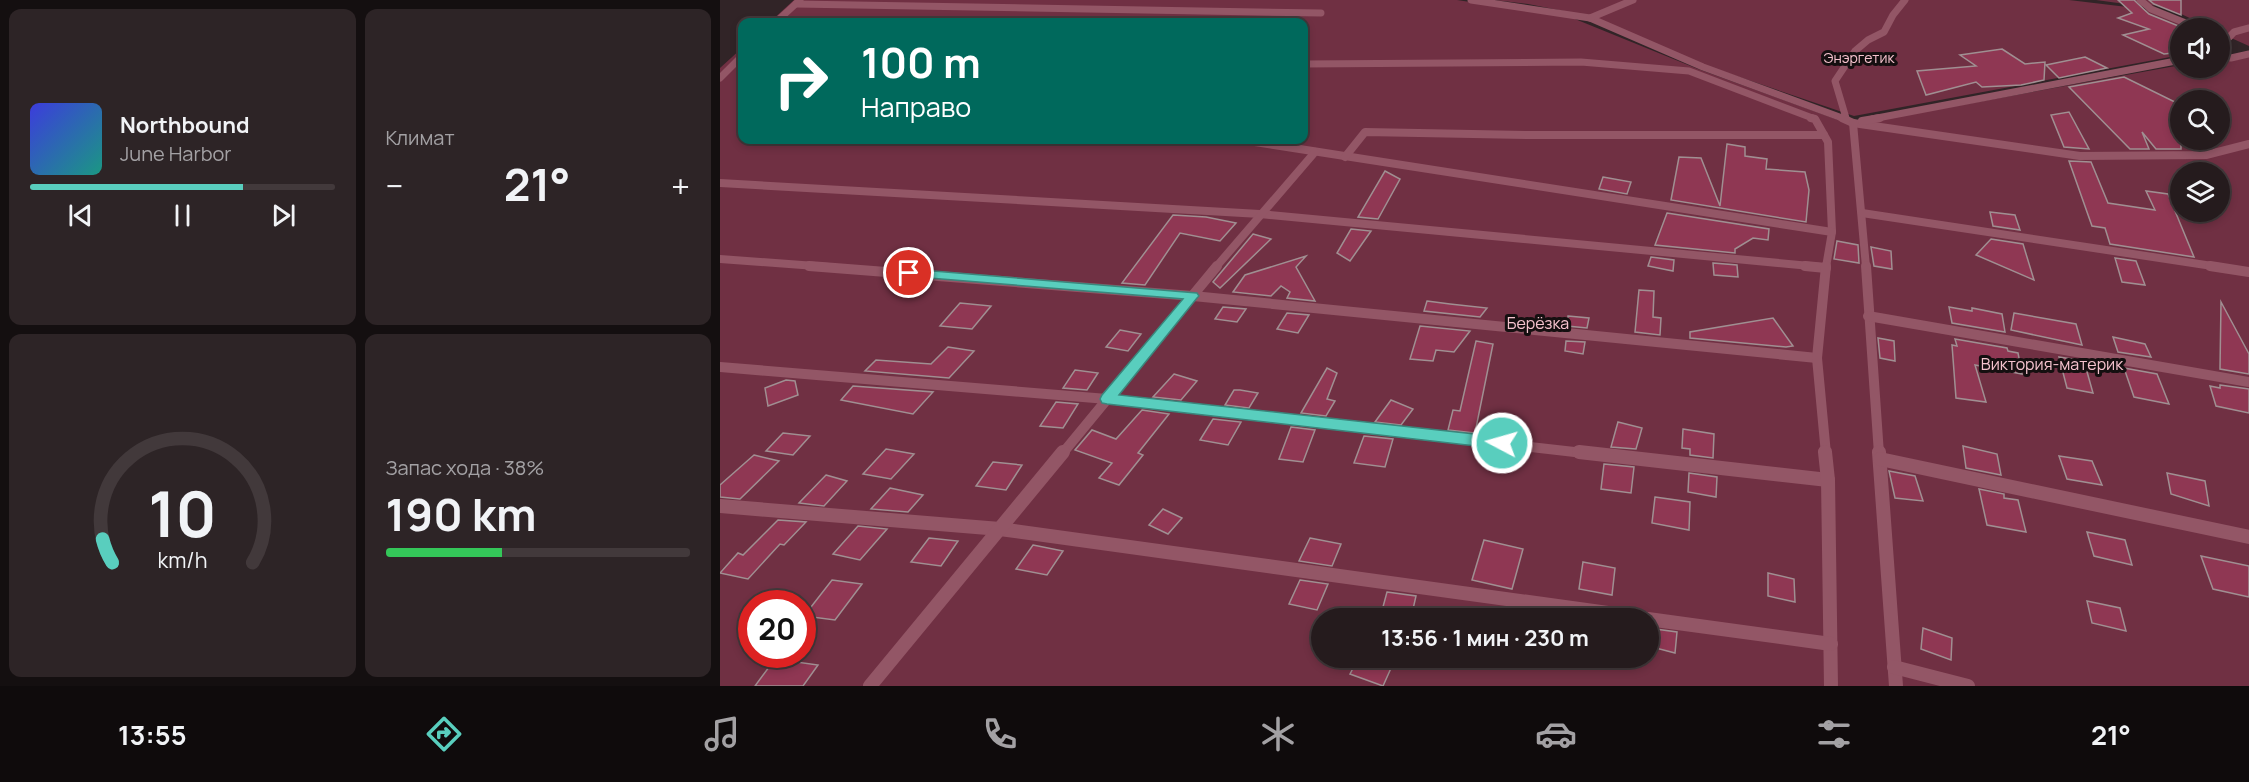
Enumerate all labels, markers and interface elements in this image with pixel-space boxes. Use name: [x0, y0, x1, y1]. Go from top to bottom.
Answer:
map controls: [2170, 18, 2230, 222]
button: sound: [2170, 18, 2230, 78]
text: 100 m: [861, 33, 981, 91]
icon: right: [762, 42, 840, 120]
park label: Энэргетик: [1824, 48, 1895, 67]
text: Направо: [861, 88, 971, 125]
button: search: [2170, 90, 2230, 150]
text: Northbound: [120, 110, 250, 140]
text: Климат: [386, 124, 455, 151]
text: June Harbor: [120, 140, 232, 167]
text: 21°: [504, 153, 571, 215]
button: layers: [2170, 162, 2230, 222]
text: −: [386, 163, 403, 208]
text: +: [671, 163, 690, 208]
icon: previous: [64, 199, 97, 232]
icon: pause: [166, 199, 199, 232]
icon: next: [267, 199, 300, 232]
pin: [883, 247, 934, 298]
icon: arrive: [892, 256, 925, 289]
park label: Берёзка: [1507, 312, 1569, 334]
park label: Виктория-материк: [1981, 353, 2124, 375]
position arrow: [1470, 411, 1534, 475]
text: Запас хода · 38%: [386, 454, 544, 481]
text: 10: [148, 470, 216, 556]
text: 190 km: [386, 483, 536, 545]
text: km/h: [157, 545, 207, 574]
speed limit sign: 20: [738, 590, 816, 668]
text: 13:56 · 1 мин · 230 m: [1381, 623, 1589, 653]
icon: directions: [423, 713, 465, 755]
icon: music: [701, 713, 743, 755]
icon: phone: [979, 713, 1021, 755]
icon: climate: [1257, 713, 1299, 755]
icon: car: [1535, 713, 1577, 755]
icon: filters: [1813, 713, 1855, 755]
text: 13:55: [118, 716, 186, 753]
text: 21°: [2091, 716, 2131, 753]

